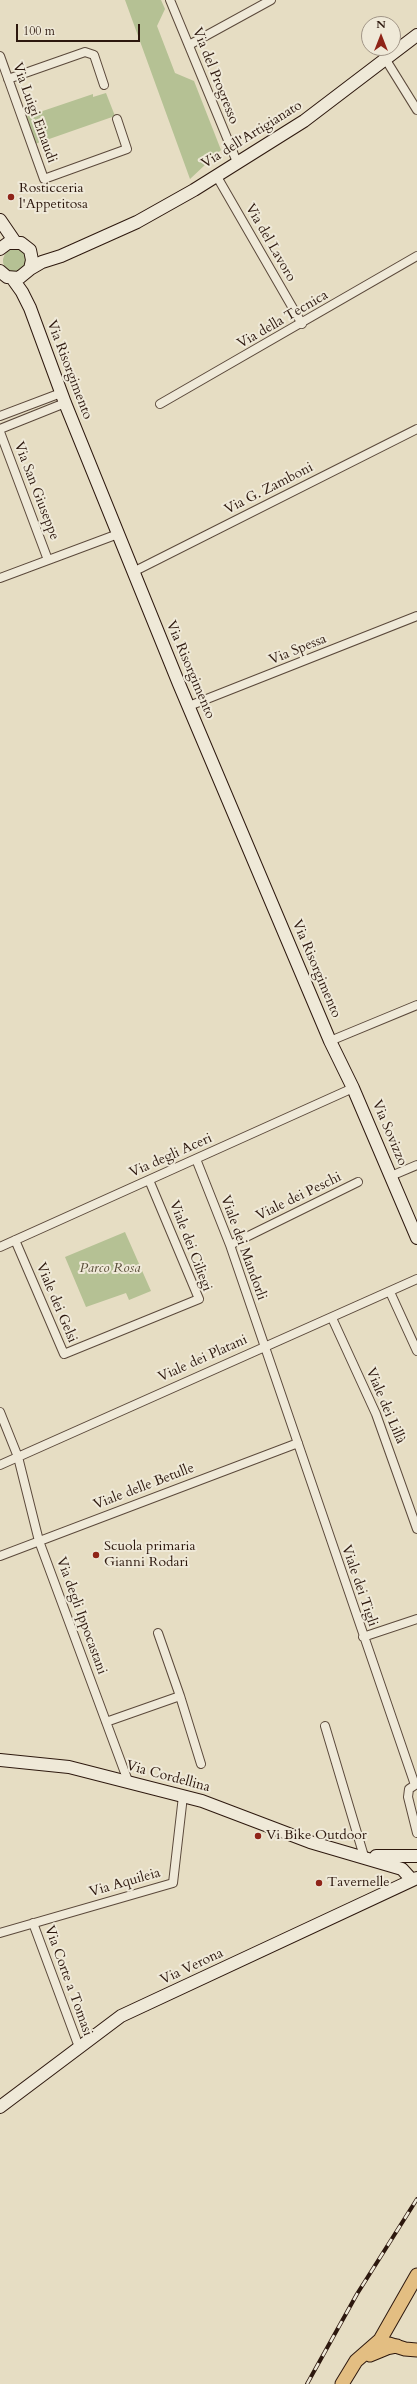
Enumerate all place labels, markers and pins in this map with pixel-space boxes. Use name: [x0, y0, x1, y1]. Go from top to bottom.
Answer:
place label: Rosticceria l'Appetitosa: [19, 181, 88, 214]
marker: Rosticceria l'Appetitosa: [6, 192, 16, 202]
place label: Scuola primaria Gianni Rodari: [104, 1539, 195, 1572]
marker: Scuola primaria Gianni Rodari: [91, 1550, 101, 1560]
place label: Vi Bike Outdoor: [266, 1828, 367, 1844]
marker: Vi Bike Outdoor: [253, 1831, 263, 1841]
place label: Tavernelle: [327, 1875, 390, 1891]
marker: Tavernelle: [314, 1878, 324, 1888]

